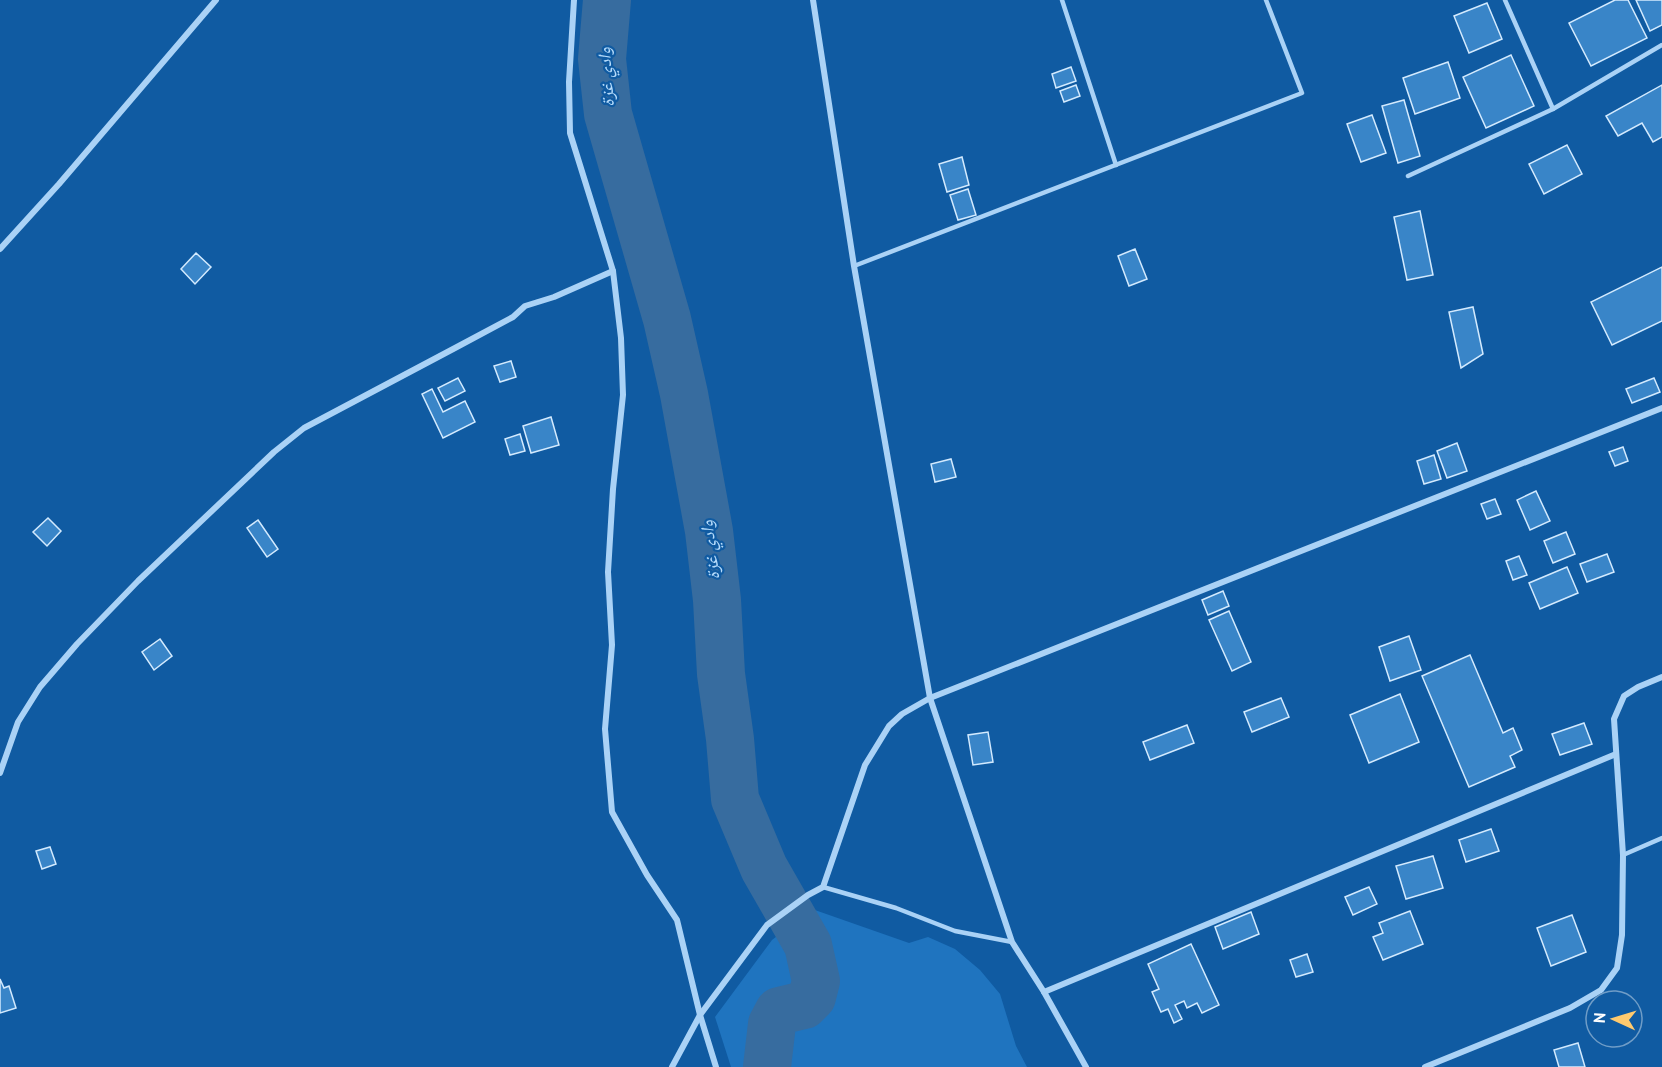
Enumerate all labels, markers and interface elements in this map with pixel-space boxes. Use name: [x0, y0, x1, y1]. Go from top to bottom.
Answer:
water label: وادي غزة: [592, 46, 623, 108]
water label: وادي غزة: [694, 518, 728, 581]
north arrow: [1584, 989, 1644, 1049]
text: N: [1589, 1012, 1609, 1024]

